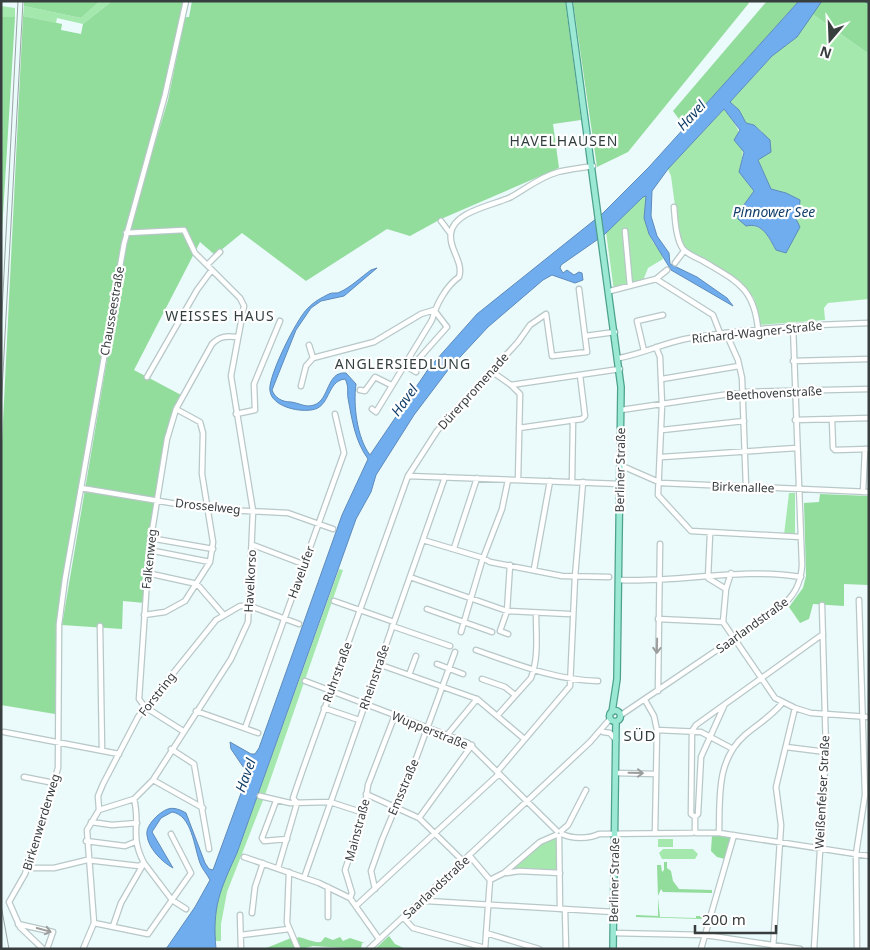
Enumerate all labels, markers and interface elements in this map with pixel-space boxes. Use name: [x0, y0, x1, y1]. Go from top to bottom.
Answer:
north arrow: [805, 15, 855, 65]
text: N: [817, 42, 834, 64]
water label: Havel: [672, 96, 710, 134]
district label: HAVELHAUSEN: [510, 131, 618, 150]
water label: Pinnower See: [733, 202, 815, 221]
street label: Chausseestraße: [96, 265, 128, 357]
district label: WEISSES HAUS: [165, 306, 275, 325]
street label: Richard-Wagner-Straße: [691, 317, 823, 347]
street label: Dürerpromenade: [434, 349, 512, 433]
district label: ANGLERSIEDLUNG: [335, 354, 471, 373]
water label: Havel: [386, 380, 422, 420]
street label: Beethovenstraße: [725, 382, 823, 404]
street label: Berliner Straße: [611, 427, 629, 512]
street label: Birkenallee: [711, 477, 775, 497]
street label: Drosselweg: [174, 494, 242, 518]
street label: Falkenweg: [137, 528, 161, 590]
street label: Havelufer: [284, 543, 318, 601]
street label: Havelkorso: [240, 549, 260, 613]
street label: Saarlandstraße: [712, 593, 792, 657]
one-way arrow: [653, 638, 662, 654]
street label: Ruhrstraße: [318, 639, 356, 705]
street label: Rheinstraße: [355, 642, 393, 712]
street label: Forstring: [134, 669, 180, 719]
street label: Wupperstraße: [389, 707, 471, 753]
district label: SÜD: [623, 725, 657, 745]
street label: Weißenfelser Straße: [811, 734, 833, 849]
water label: Havel: [230, 755, 260, 795]
street label: Emsstraße: [384, 756, 423, 818]
one-way arrow: [627, 768, 643, 778]
street label: Birkenwerderweg: [18, 772, 64, 872]
street label: Mainstraße: [341, 797, 374, 863]
street label: Berliner Straße: [605, 837, 623, 922]
street label: Saarlandstraße: [399, 851, 473, 922]
scale bar: [695, 902, 776, 934]
text: 200 m: [702, 909, 746, 929]
one-way arrow: [35, 926, 51, 935]

